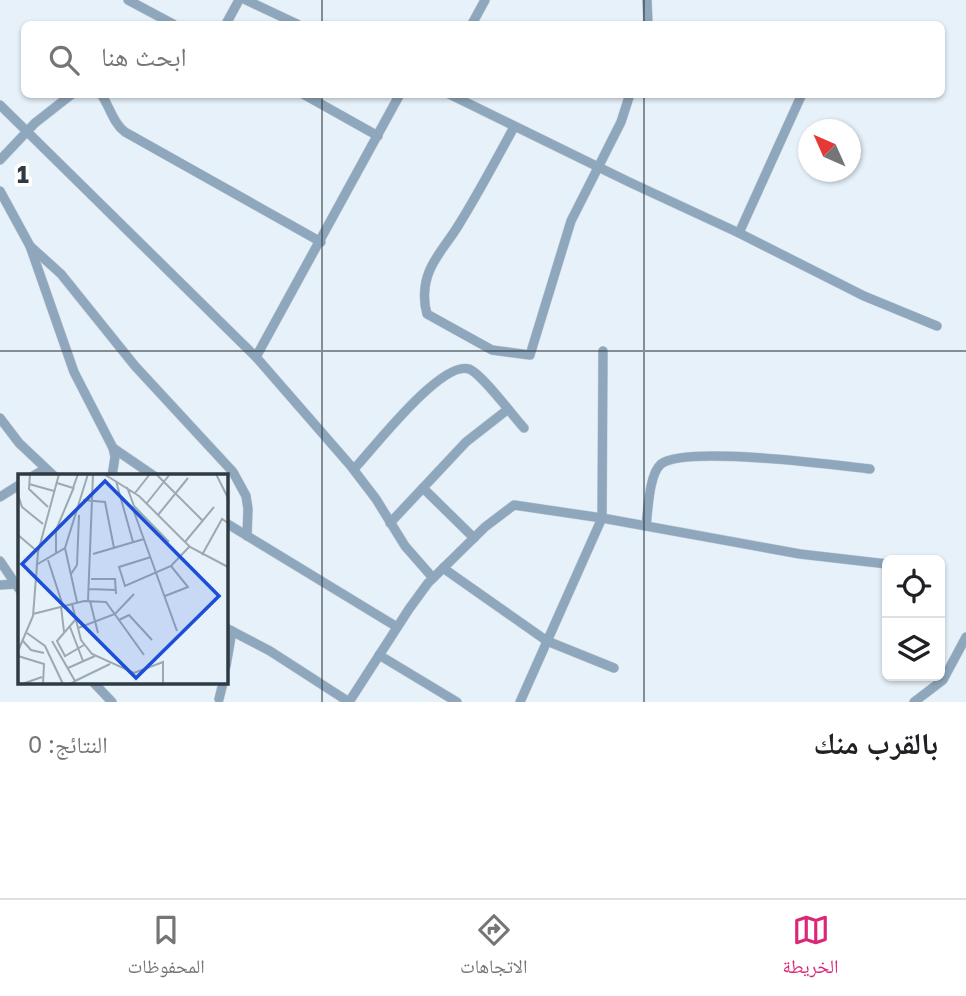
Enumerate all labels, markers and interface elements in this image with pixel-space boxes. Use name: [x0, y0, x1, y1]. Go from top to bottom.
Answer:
search box: [21, 21, 945, 98]
icon: search: [45, 41, 83, 79]
text: ابحث هنا: [101, 41, 187, 72]
north arrow: [798, 119, 861, 182]
text: 1: [17, 160, 29, 188]
inset map: [18, 474, 228, 684]
map controls: [882, 555, 945, 681]
button: locate: [882, 555, 945, 618]
button: layers: [882, 618, 945, 681]
text: بالقرب منك: [813, 725, 938, 761]
text: النتائج: 0: [28, 730, 108, 758]
tab: المحفوظات: [128, 911, 205, 985]
tab: الاتجاهات: [460, 911, 527, 985]
tab: الخريطة: [783, 911, 838, 985]

